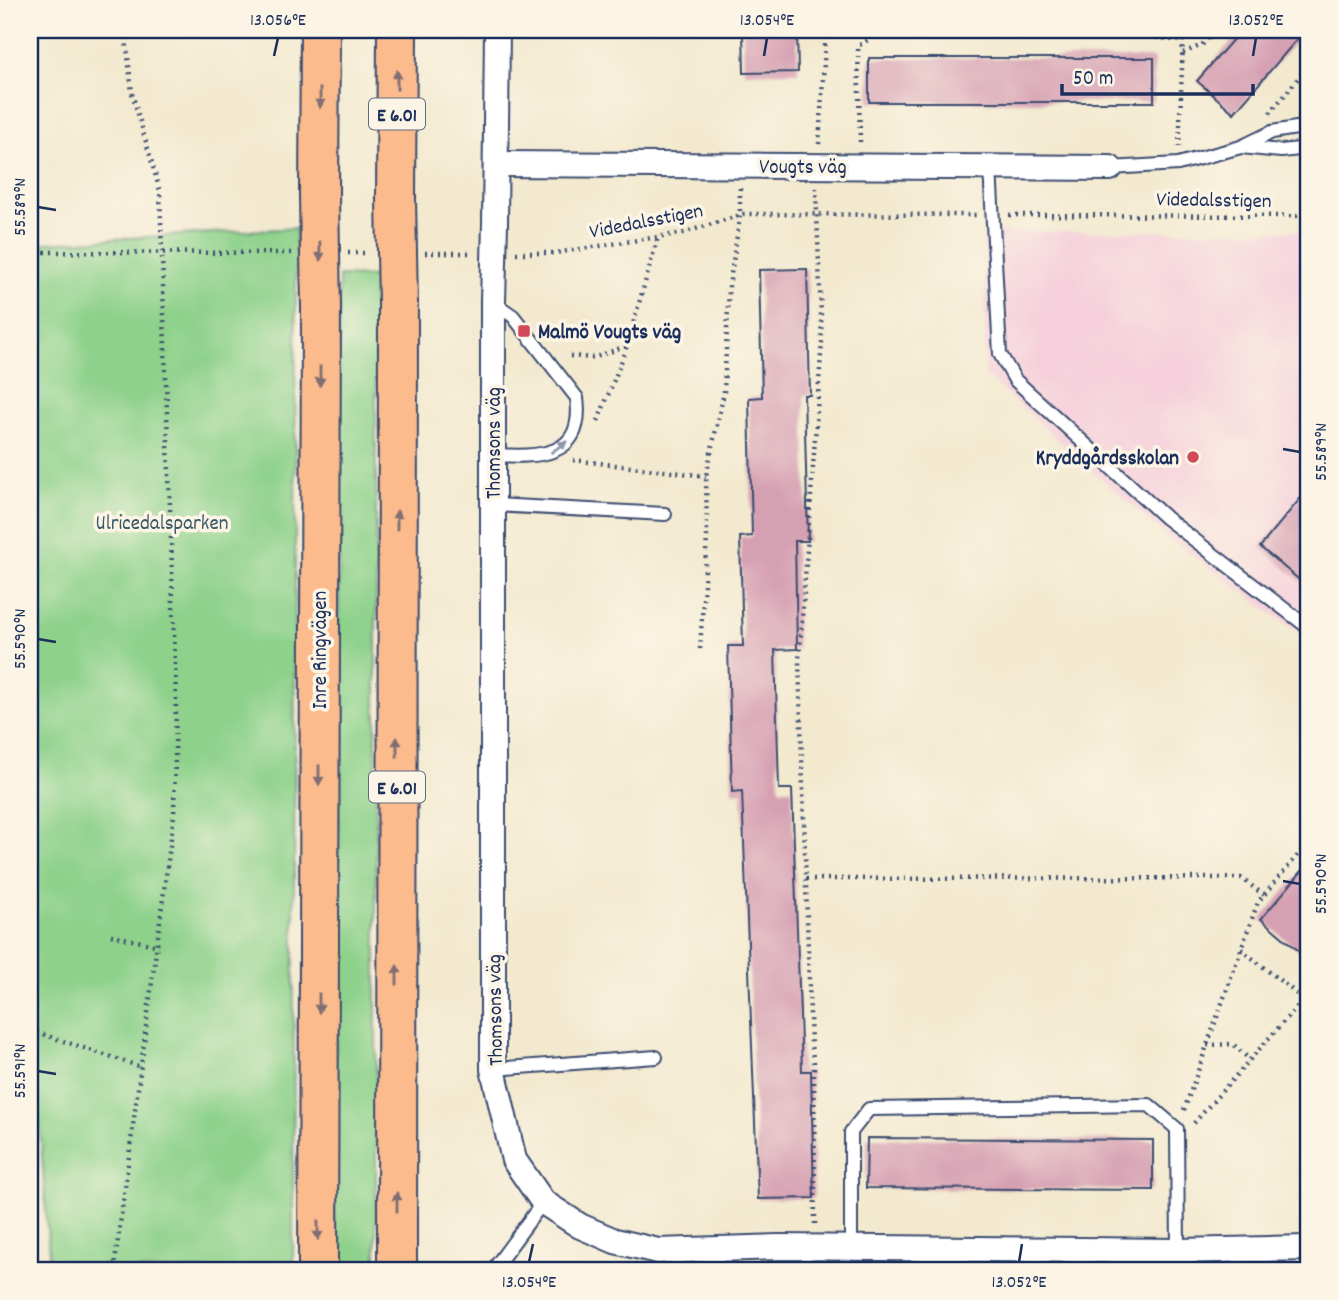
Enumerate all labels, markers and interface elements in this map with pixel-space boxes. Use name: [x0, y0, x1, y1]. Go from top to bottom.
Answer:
text: 13.056°E: [250, 9, 306, 34]
text: 13.054°E: [740, 9, 794, 34]
text: 13.052°E: [1229, 9, 1283, 34]
scale bar: [1062, 52, 1253, 96]
text: 50 m: [1073, 65, 1113, 95]
one-way arrow: [391, 69, 403, 91]
one-way arrow: [314, 87, 326, 109]
road number: E 6.01: [369, 98, 425, 130]
street label: Vougts väg: [759, 154, 847, 184]
text: 55.589°N: [9, 178, 34, 236]
street label: Videdalsstigen: [1156, 186, 1272, 218]
street label: Videdalsstigen: [587, 197, 706, 249]
one-way arrow: [314, 241, 326, 263]
place label: Malmö Vougts väg: [538, 319, 681, 349]
marker: Malmö Vougts väg: [516, 323, 532, 339]
one-way arrow: [314, 366, 326, 388]
street label: Thomsons väg: [481, 387, 511, 499]
text: 55.589°N: [1310, 423, 1335, 481]
one-way arrow: [549, 440, 568, 454]
place label: Kryddgårdsskolan: [1036, 445, 1179, 475]
marker: Kryddgårdsskolan: [1185, 449, 1201, 465]
one-way arrow: [391, 508, 403, 530]
park label: Ulricedalsparken: [96, 510, 228, 540]
street label: Inre Ringvägen: [307, 591, 337, 709]
text: 55.590°N: [9, 609, 34, 669]
one-way arrow: [391, 736, 403, 758]
one-way arrow: [313, 765, 325, 787]
road number: E 6.01: [369, 772, 425, 802]
text: 55.590°N: [1310, 854, 1335, 914]
street label: Thomsons väg: [481, 954, 513, 1066]
one-way arrow: [391, 963, 403, 985]
one-way arrow: [313, 992, 325, 1014]
text: 55.591°N: [9, 1044, 34, 1098]
one-way arrow: [391, 1191, 403, 1213]
one-way arrow: [312, 1220, 324, 1242]
text: 13.054°E: [502, 1271, 556, 1296]
text: 13.052°E: [992, 1271, 1046, 1296]

